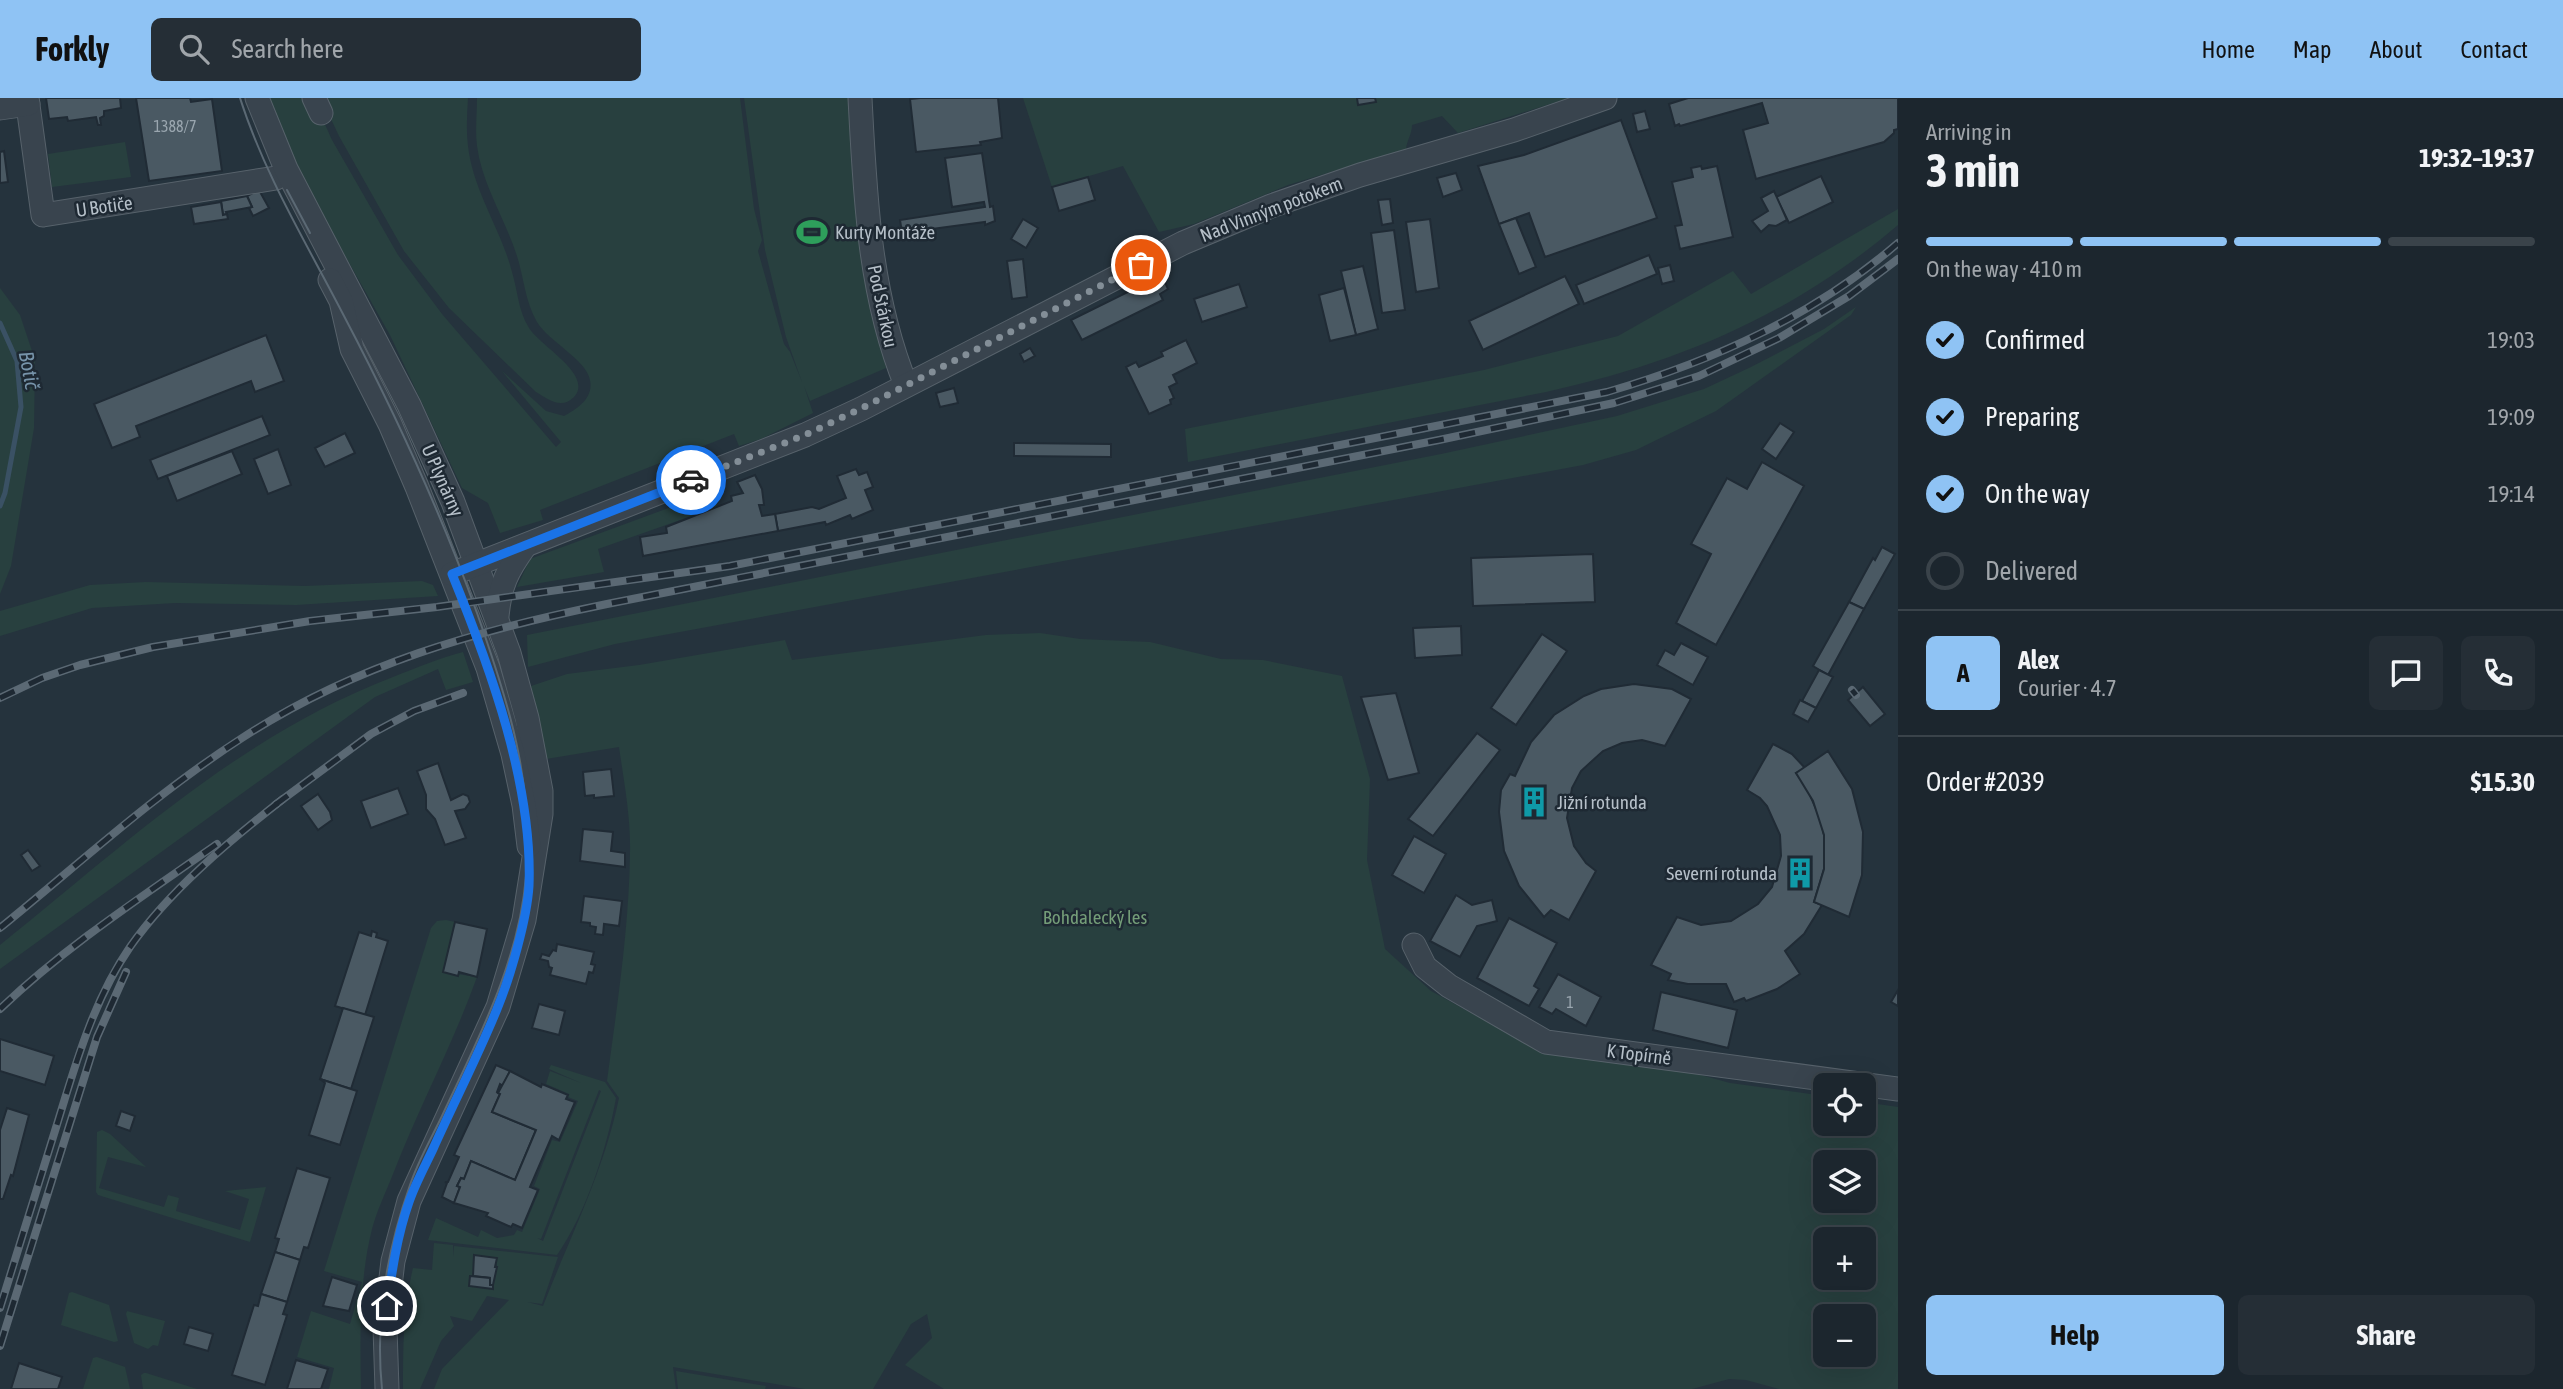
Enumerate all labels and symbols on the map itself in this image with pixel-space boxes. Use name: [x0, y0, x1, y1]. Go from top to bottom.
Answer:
house number: 1388/7: [153, 117, 197, 135]
street label: Nad Vinným potokem: [1197, 172, 1345, 246]
street label: U Botiče: [74, 191, 134, 221]
sports icon: Kurty Montáže: [795, 215, 829, 249]
place label: Kurty Montáže: [835, 221, 935, 243]
pin: [1111, 235, 1171, 295]
street label: Pod Stárkou: [864, 263, 902, 349]
water label: Botič: [15, 349, 46, 392]
street label: U Plynárny: [417, 441, 469, 520]
courier: [656, 445, 726, 515]
building icon: Jižní rotunda: [1517, 785, 1551, 819]
place label: Jižní rotunda: [1557, 791, 1647, 813]
building icon: Severní rotunda: [1783, 856, 1817, 890]
place label: Severní rotunda: [1666, 862, 1777, 884]
park label: Bohdalecký les: [1043, 906, 1147, 928]
house number: 1: [1566, 993, 1574, 1011]
street label: K Topírně: [1605, 1039, 1673, 1069]
pin: [357, 1276, 417, 1336]

